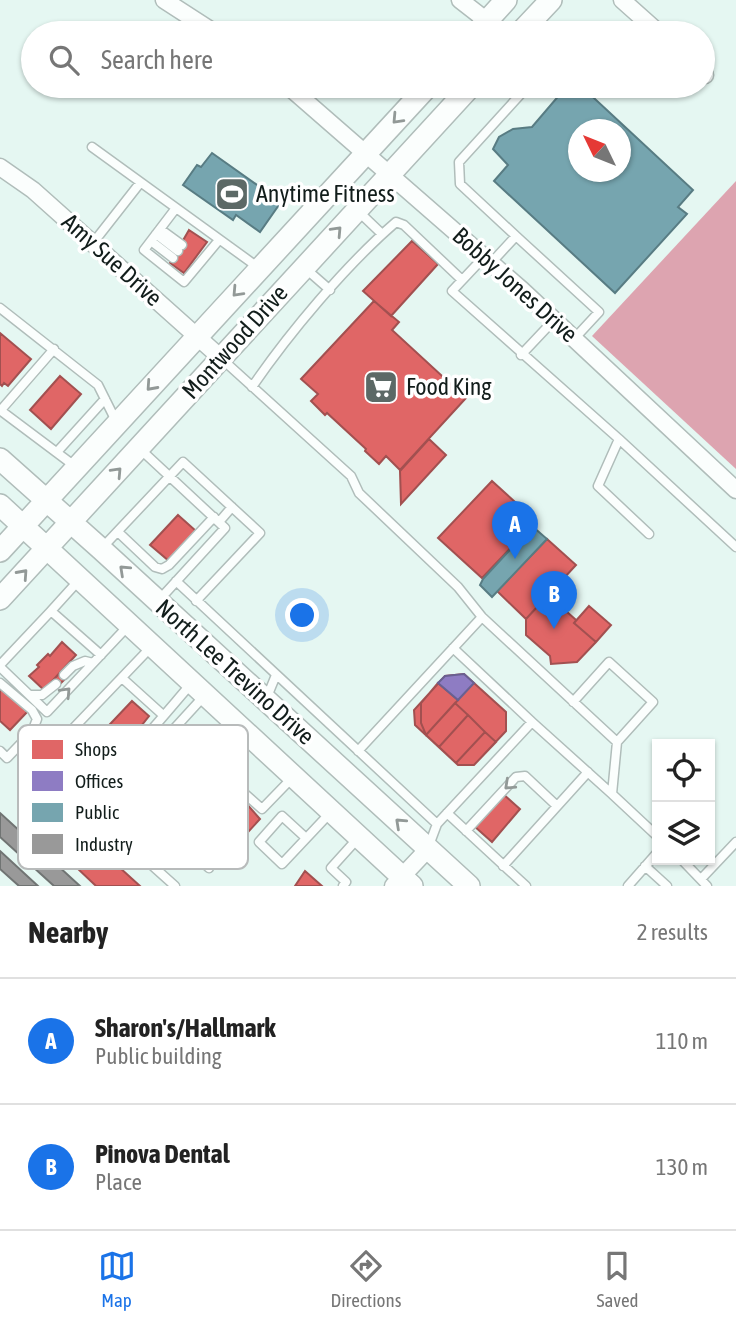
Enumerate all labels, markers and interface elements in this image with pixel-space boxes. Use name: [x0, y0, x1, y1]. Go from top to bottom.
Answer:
search box: [21, 21, 715, 98]
icon: search: [45, 41, 83, 79]
text: Search here: [101, 45, 213, 75]
one-way arrow: [393, 111, 405, 124]
north arrow: [568, 119, 631, 182]
sports icon: Anytime Fitness: [213, 175, 251, 213]
place label: Anytime Fitness: [256, 180, 395, 207]
street label: Amy Sue Drive: [57, 208, 168, 311]
street label: Bobby Jones Drive: [448, 222, 583, 348]
one-way arrow: [329, 226, 341, 239]
street label: Montwood Drive: [176, 279, 293, 404]
one-way arrow: [232, 284, 245, 297]
supermarket icon: Food King: [362, 368, 400, 406]
place label: Food King: [406, 373, 492, 400]
one-way arrow: [147, 378, 159, 391]
one-way arrow: [109, 467, 121, 480]
pin: A: [492, 501, 538, 559]
one-way arrow: [119, 566, 132, 578]
one-way arrow: [15, 569, 27, 582]
pin: B: [531, 571, 577, 629]
street label: North Lee Trevino Drive: [151, 594, 320, 750]
your location: [285, 598, 319, 632]
one-way arrow: [57, 687, 70, 700]
legend: [18, 725, 248, 869]
text: Shops: [75, 738, 117, 760]
map controls: [652, 739, 715, 865]
button: locate: [652, 739, 715, 802]
text: Offices: [75, 770, 123, 792]
one-way arrow: [504, 777, 517, 790]
text: Public: [75, 801, 120, 823]
button: layers: [652, 802, 715, 865]
one-way arrow: [395, 819, 408, 832]
text: Industry: [75, 833, 133, 855]
text: Nearby: [28, 915, 108, 949]
text: 2 results: [637, 919, 708, 945]
text: Sharon's/Hallmark: [95, 1013, 276, 1043]
text: A: [45, 1028, 57, 1054]
text: 110 m: [656, 1028, 708, 1054]
text: Public building: [95, 1043, 222, 1069]
text: Pinova Dental: [95, 1139, 230, 1169]
text: B: [46, 1154, 56, 1180]
text: 130 m: [656, 1154, 708, 1180]
text: Place: [95, 1169, 142, 1195]
tab: Map: [98, 1247, 136, 1311]
tab: Directions: [331, 1247, 401, 1311]
tab: Saved: [596, 1247, 638, 1311]

